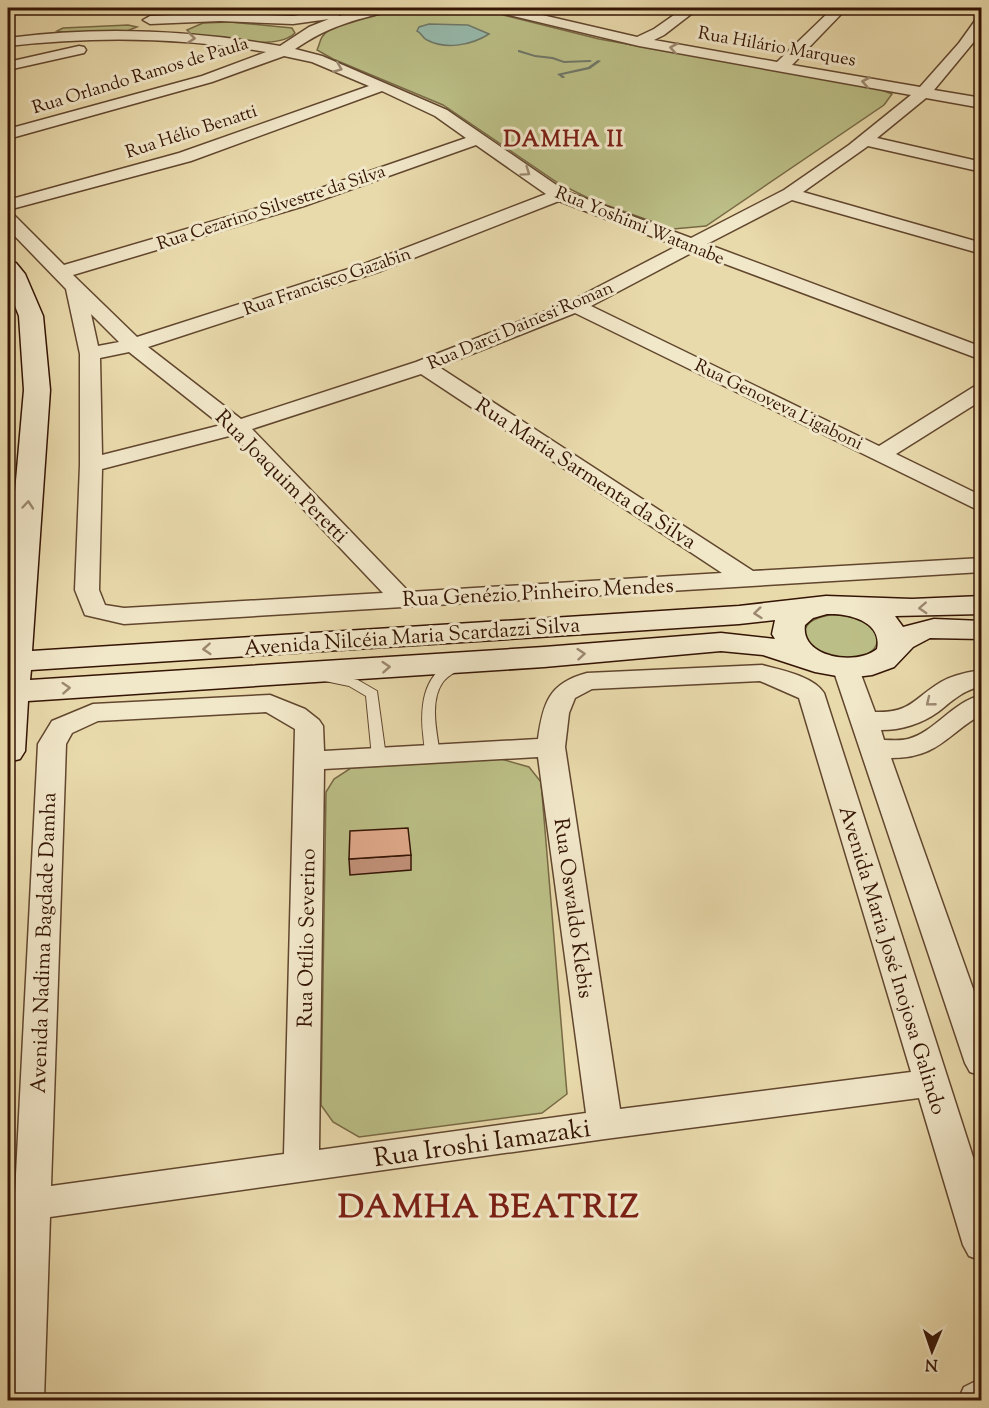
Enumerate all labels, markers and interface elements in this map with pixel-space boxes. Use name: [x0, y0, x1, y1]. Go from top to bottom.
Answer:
street label: Rua Hilário Marques: [696, 21, 858, 75]
one-way arrow: [187, 31, 196, 44]
street label: Rua Orlando Ramos de Paula: [29, 32, 252, 122]
one-way arrow: [669, 42, 679, 55]
one-way arrow: [332, 61, 343, 73]
one-way arrow: [861, 76, 871, 89]
street label: Rua Hélio Benatti: [122, 99, 261, 166]
district label: DAMHA II: [504, 125, 624, 157]
street label: Rua Cezarino Silvestre da Silva: [154, 160, 389, 258]
one-way arrow: [520, 165, 531, 176]
street label: Rua Yoshimi Watanabe: [551, 181, 728, 273]
street label: Rua Francisco Gazabin: [240, 242, 415, 324]
street label: Rua Darci Dainesi Roman: [424, 276, 618, 378]
street label: Rua Genoveva Ligaboni: [689, 354, 867, 458]
street label: Rua Maria Sarmenta da Silva: [468, 392, 702, 558]
street label: Rua Joaquim Peretti: [207, 404, 354, 551]
one-way arrow: [21, 500, 34, 509]
street label: Rua Genézio Pinheiro Mendes: [402, 572, 675, 616]
one-way arrow: [919, 601, 928, 614]
one-way arrow: [754, 606, 763, 618]
street label: Avenida Nilcéia Maria Scardazzi Silva: [243, 611, 581, 665]
one-way arrow: [203, 643, 212, 656]
one-way arrow: [576, 647, 585, 660]
one-way arrow: [382, 661, 391, 674]
one-way arrow: [61, 682, 70, 695]
one-way arrow: [926, 695, 937, 706]
street label: Avenida Nadima Bagdade Damha: [25, 792, 65, 1094]
street label: Avenida Maria José Inojosa Galindo: [830, 803, 952, 1119]
street label: Rua Oswaldo Klebis: [545, 816, 600, 1000]
street label: Rua Otílio Severino: [291, 848, 325, 1028]
street label: Rua Iroshi Iamazaki: [371, 1111, 593, 1178]
district label: DAMHA BEATRIZ: [338, 1185, 640, 1233]
north arrow: [902, 1321, 962, 1381]
text: N: [925, 1352, 938, 1375]

